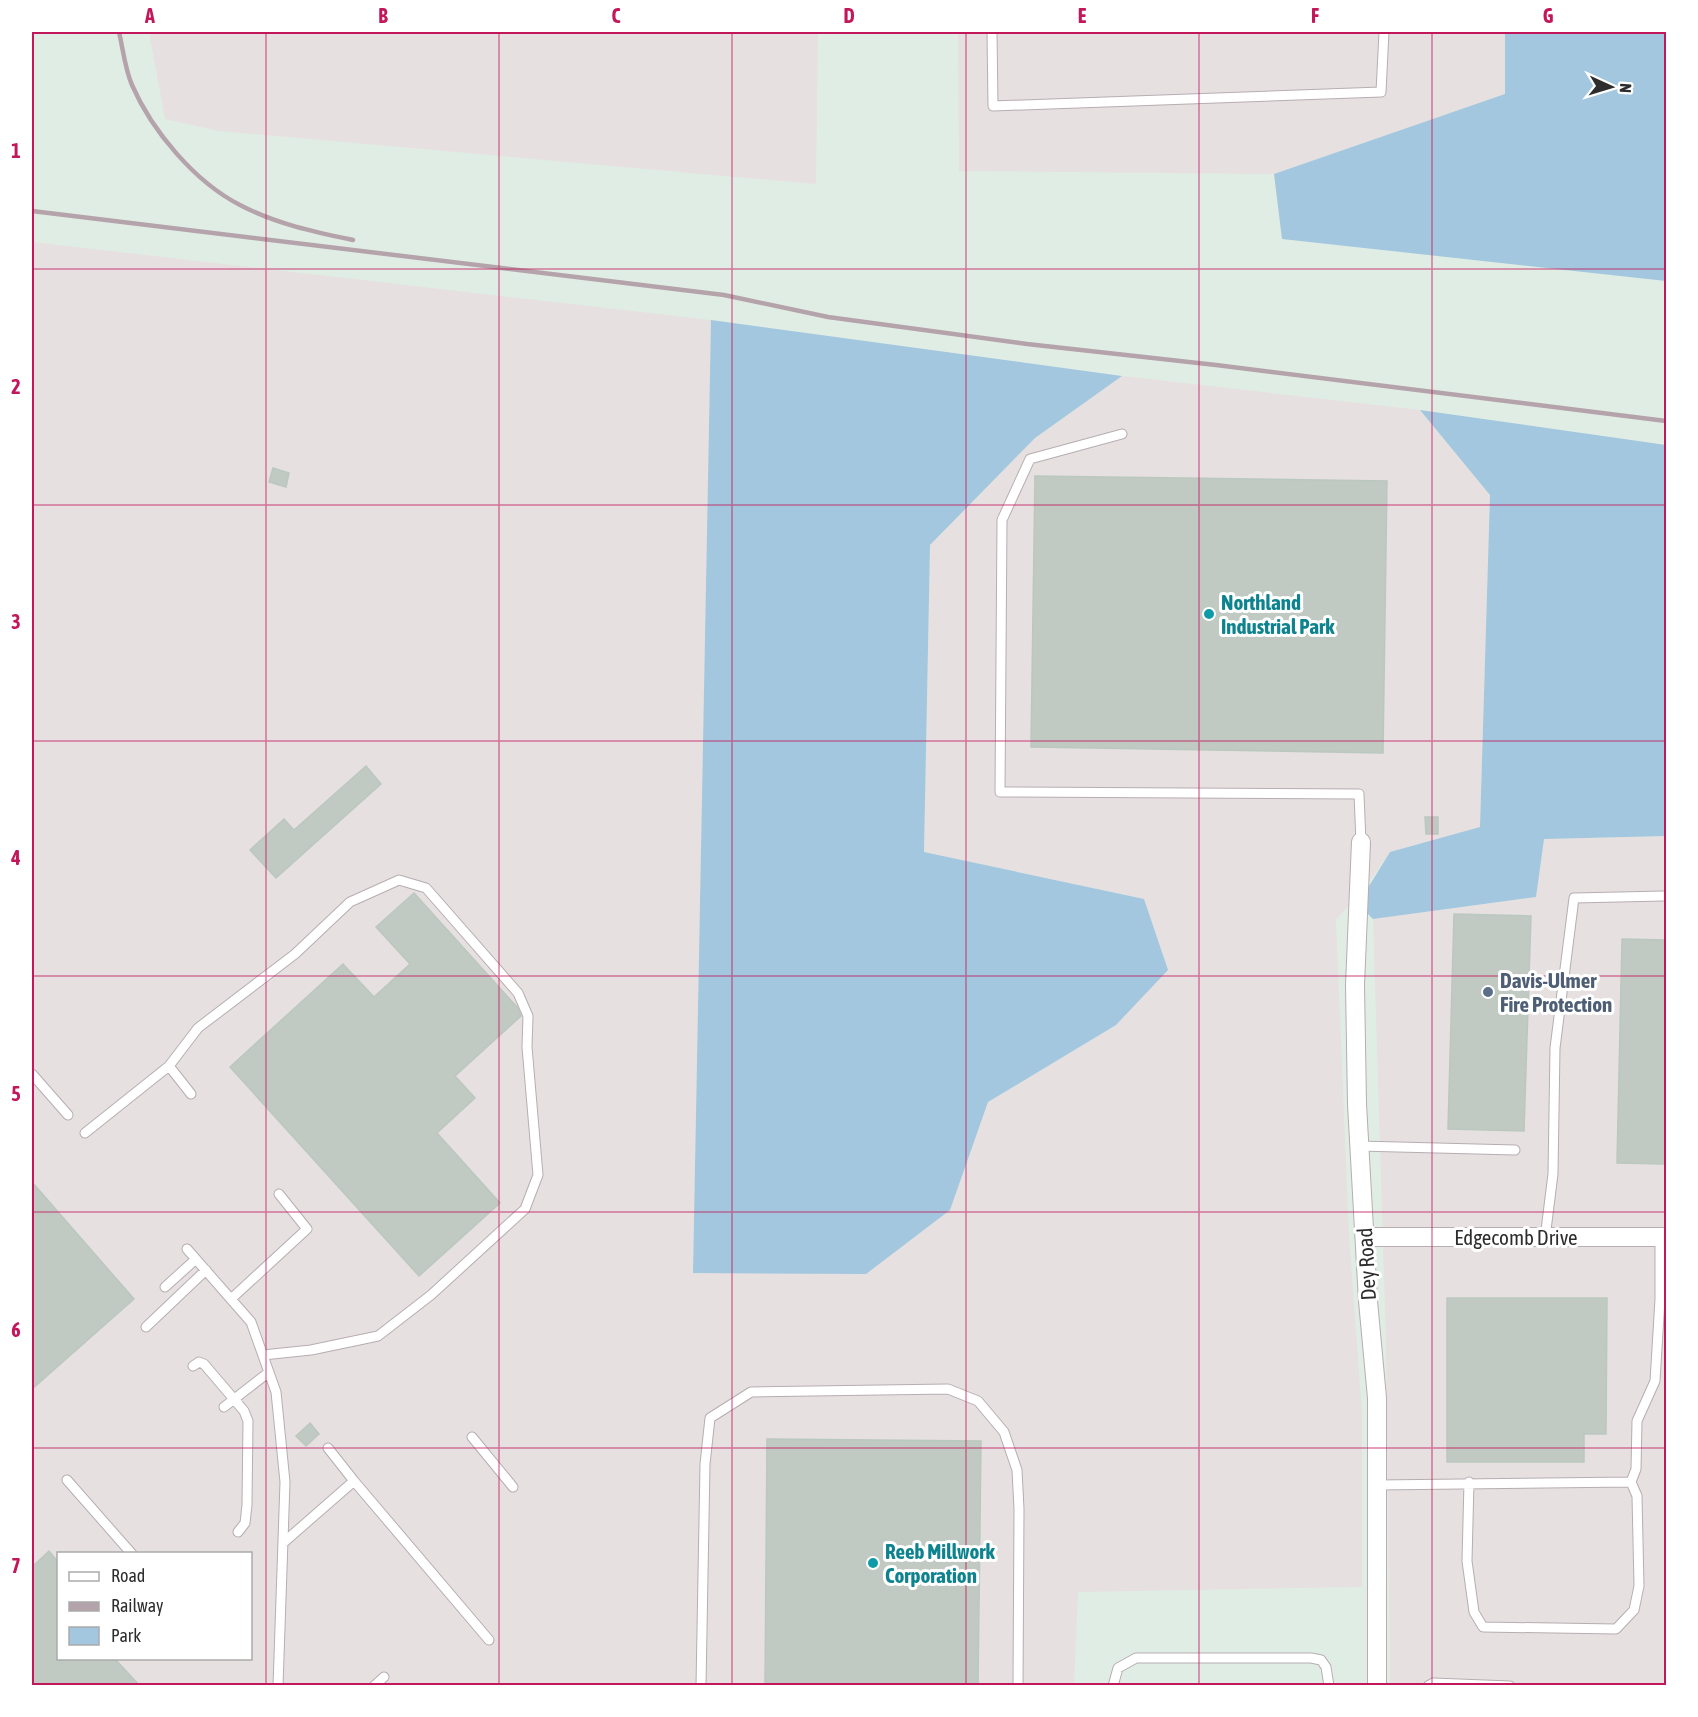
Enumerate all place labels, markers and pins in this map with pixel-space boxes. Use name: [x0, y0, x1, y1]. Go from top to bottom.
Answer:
place label: Northland Industrial Park: [1221, 590, 1335, 638]
marker: Northland Industrial Park: [1202, 607, 1216, 621]
place label: Davis-Ulmer Fire Protection: [1500, 968, 1612, 1016]
marker: Davis-Ulmer Fire Protection: [1481, 985, 1495, 999]
place label: Reeb Millwork Corporation: [885, 1539, 996, 1587]
marker: Reeb Millwork Corporation: [866, 1556, 880, 1570]

